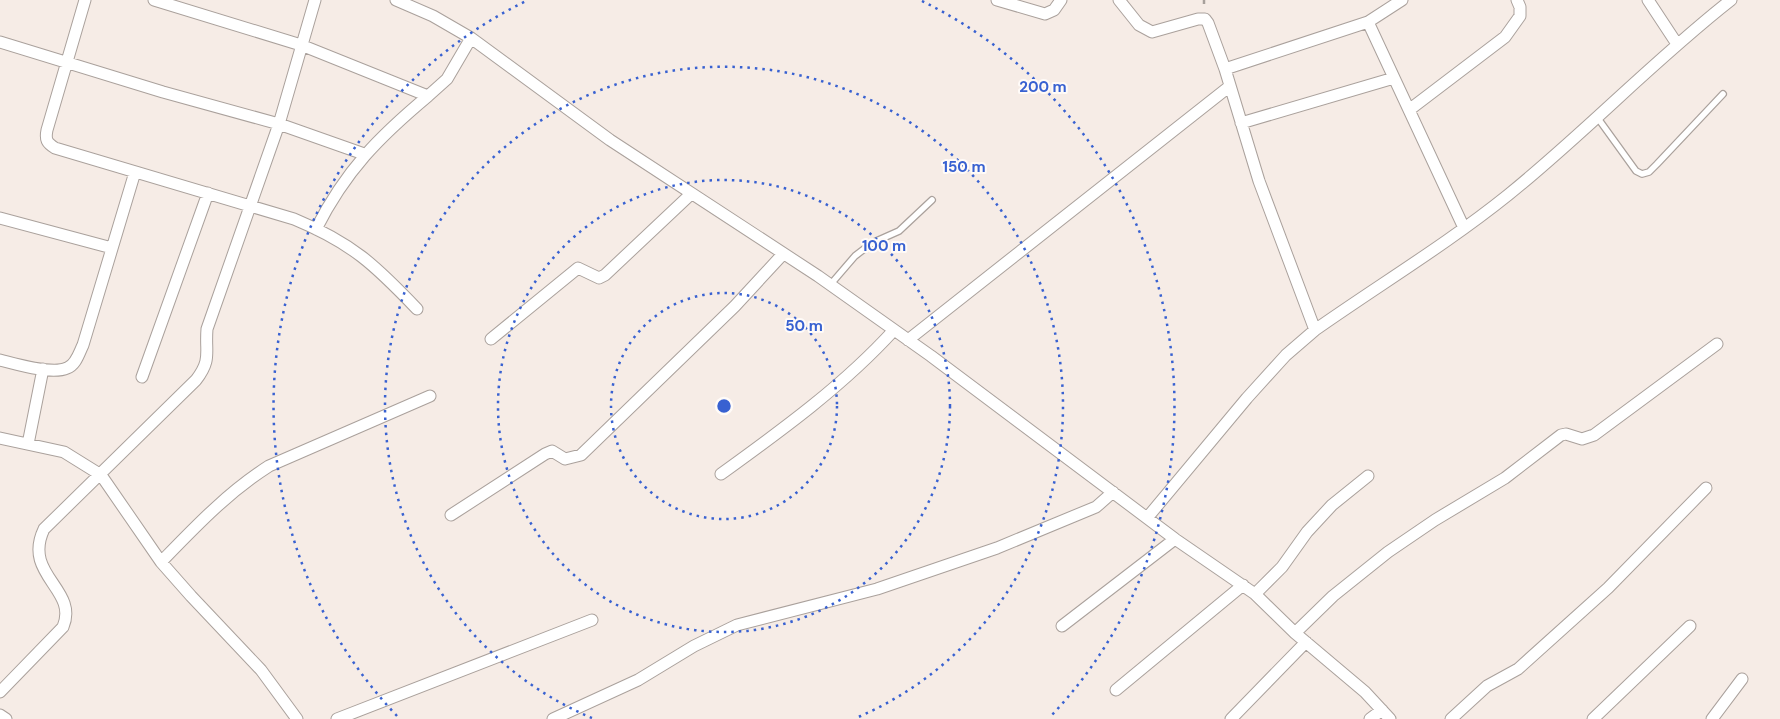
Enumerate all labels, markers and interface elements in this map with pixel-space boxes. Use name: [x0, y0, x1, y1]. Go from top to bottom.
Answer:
text: 200 m: [1019, 77, 1067, 97]
text: 150 m: [943, 157, 986, 177]
text: 100 m: [862, 236, 906, 256]
text: 50 m: [785, 316, 823, 336]
centre of rings: [715, 397, 733, 415]

